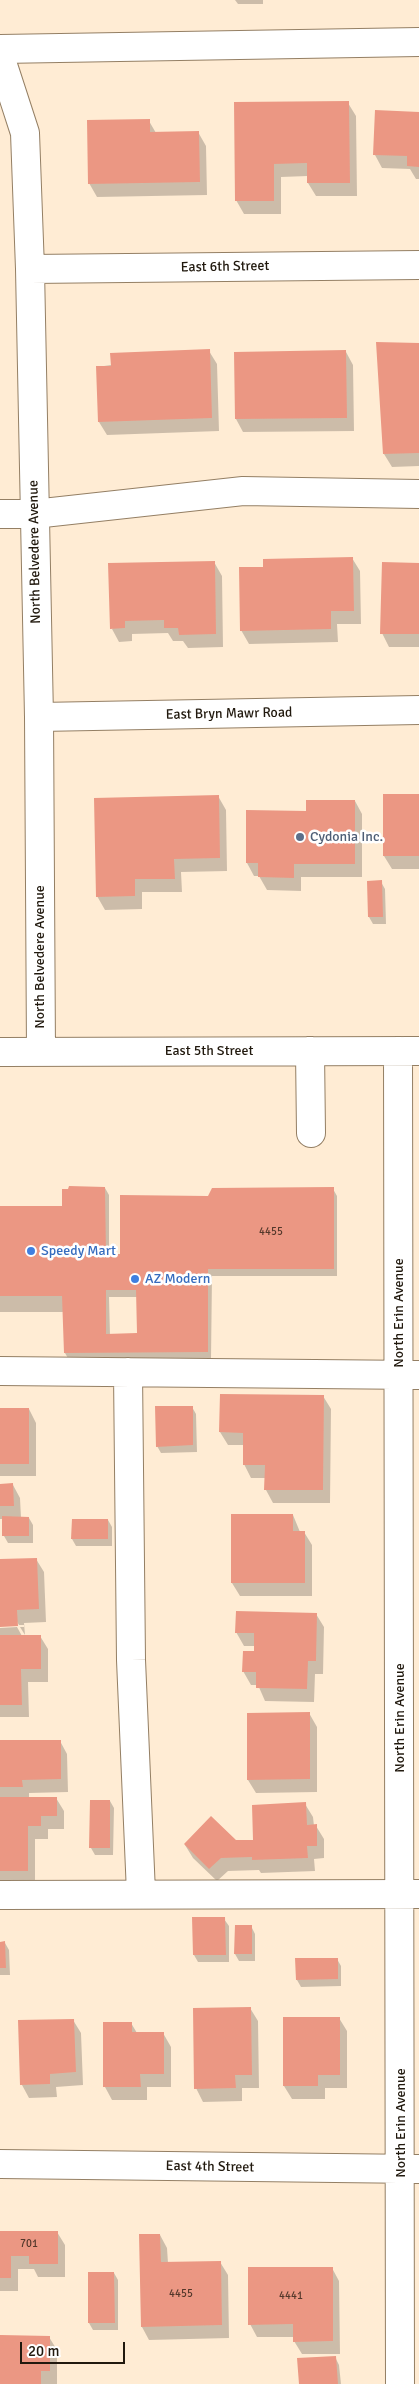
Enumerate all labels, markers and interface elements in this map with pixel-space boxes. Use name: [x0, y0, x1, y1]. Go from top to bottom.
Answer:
street label: East 6th Street: [181, 258, 269, 276]
street label: North Belvedere Avenue: [25, 480, 45, 624]
street label: East Bryn Mawr Road: [166, 704, 292, 724]
place label: Cydonia Inc.: [310, 829, 383, 845]
marker: Cydonia Inc.: [294, 831, 306, 843]
street label: North Belvedere Avenue: [32, 885, 48, 1029]
street label: East 5th Street: [165, 1043, 253, 1059]
house number: 4455: [259, 1225, 283, 1239]
place label: Speedy Mart: [41, 1243, 116, 1259]
marker: Speedy Mart: [25, 1245, 37, 1257]
street label: North Erin Avenue: [391, 1258, 407, 1368]
place label: AZ Modern: [145, 1271, 210, 1287]
marker: AZ Modern: [129, 1273, 141, 1285]
street label: North Erin Avenue: [392, 1663, 408, 1773]
street label: North Erin Avenue: [393, 2068, 409, 2178]
street label: East 4th Street: [166, 2158, 254, 2176]
house number: 701: [20, 2237, 38, 2251]
house number: 4455: [169, 2287, 193, 2301]
house number: 4441: [279, 2289, 303, 2303]
scale bar: [22, 2332, 128, 2364]
text: 20 m: [28, 2342, 59, 2360]

